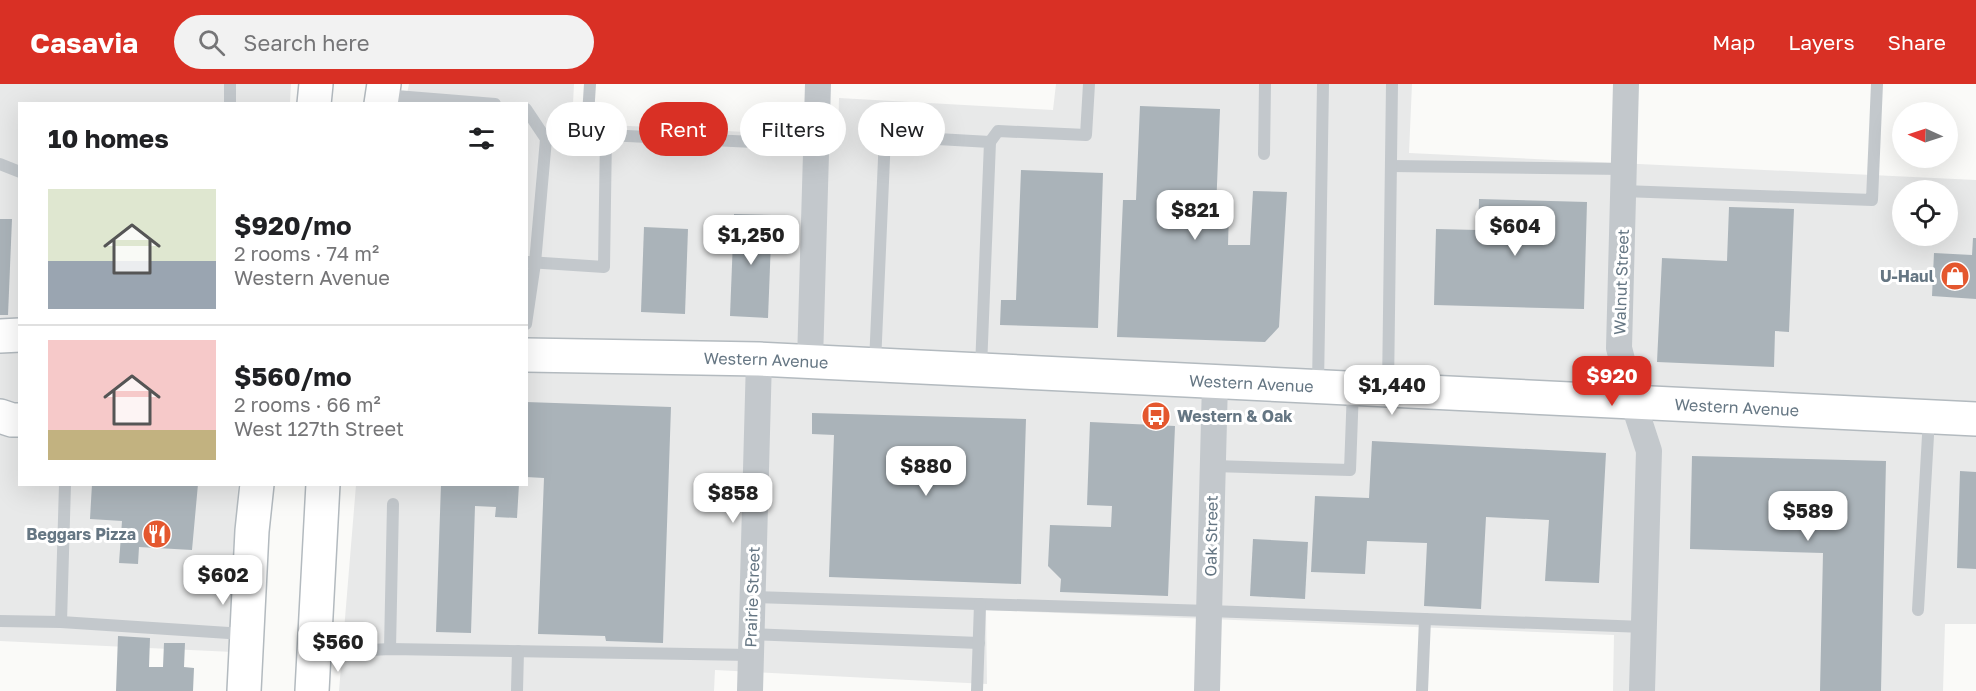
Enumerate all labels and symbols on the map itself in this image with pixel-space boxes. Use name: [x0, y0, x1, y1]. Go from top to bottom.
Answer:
north arrow: [1892, 102, 1958, 168]
pin: $821: [1159, 190, 1231, 241]
pin: $604: [1479, 206, 1551, 257]
pin: $1,250: [702, 215, 800, 266]
street label: Walnut Street: [1609, 229, 1633, 335]
shop icon: U-Haul: [1939, 260, 1971, 292]
place label: U-Haul: [1880, 266, 1935, 286]
street label: Western Avenue: [703, 348, 829, 372]
pin: $920: [1576, 356, 1648, 407]
pin: $1,440: [1343, 365, 1441, 416]
street label: Western Avenue: [1189, 370, 1314, 396]
street label: Western Avenue: [1674, 394, 1800, 420]
bus stop icon: Western & Oak: [1140, 400, 1172, 432]
place label: Western & Oak: [1177, 406, 1293, 426]
pin: $880: [890, 446, 962, 497]
pin: $858: [697, 473, 769, 524]
pin: $589: [1772, 491, 1844, 542]
street label: Oak Street: [1200, 495, 1222, 577]
restaurant icon: Beggars Pizza: [141, 518, 173, 550]
place label: Beggars Pizza: [26, 524, 136, 544]
street label: Prairie Street: [740, 546, 764, 648]
pin: $602: [187, 555, 259, 606]
pin: $560: [302, 622, 374, 673]

